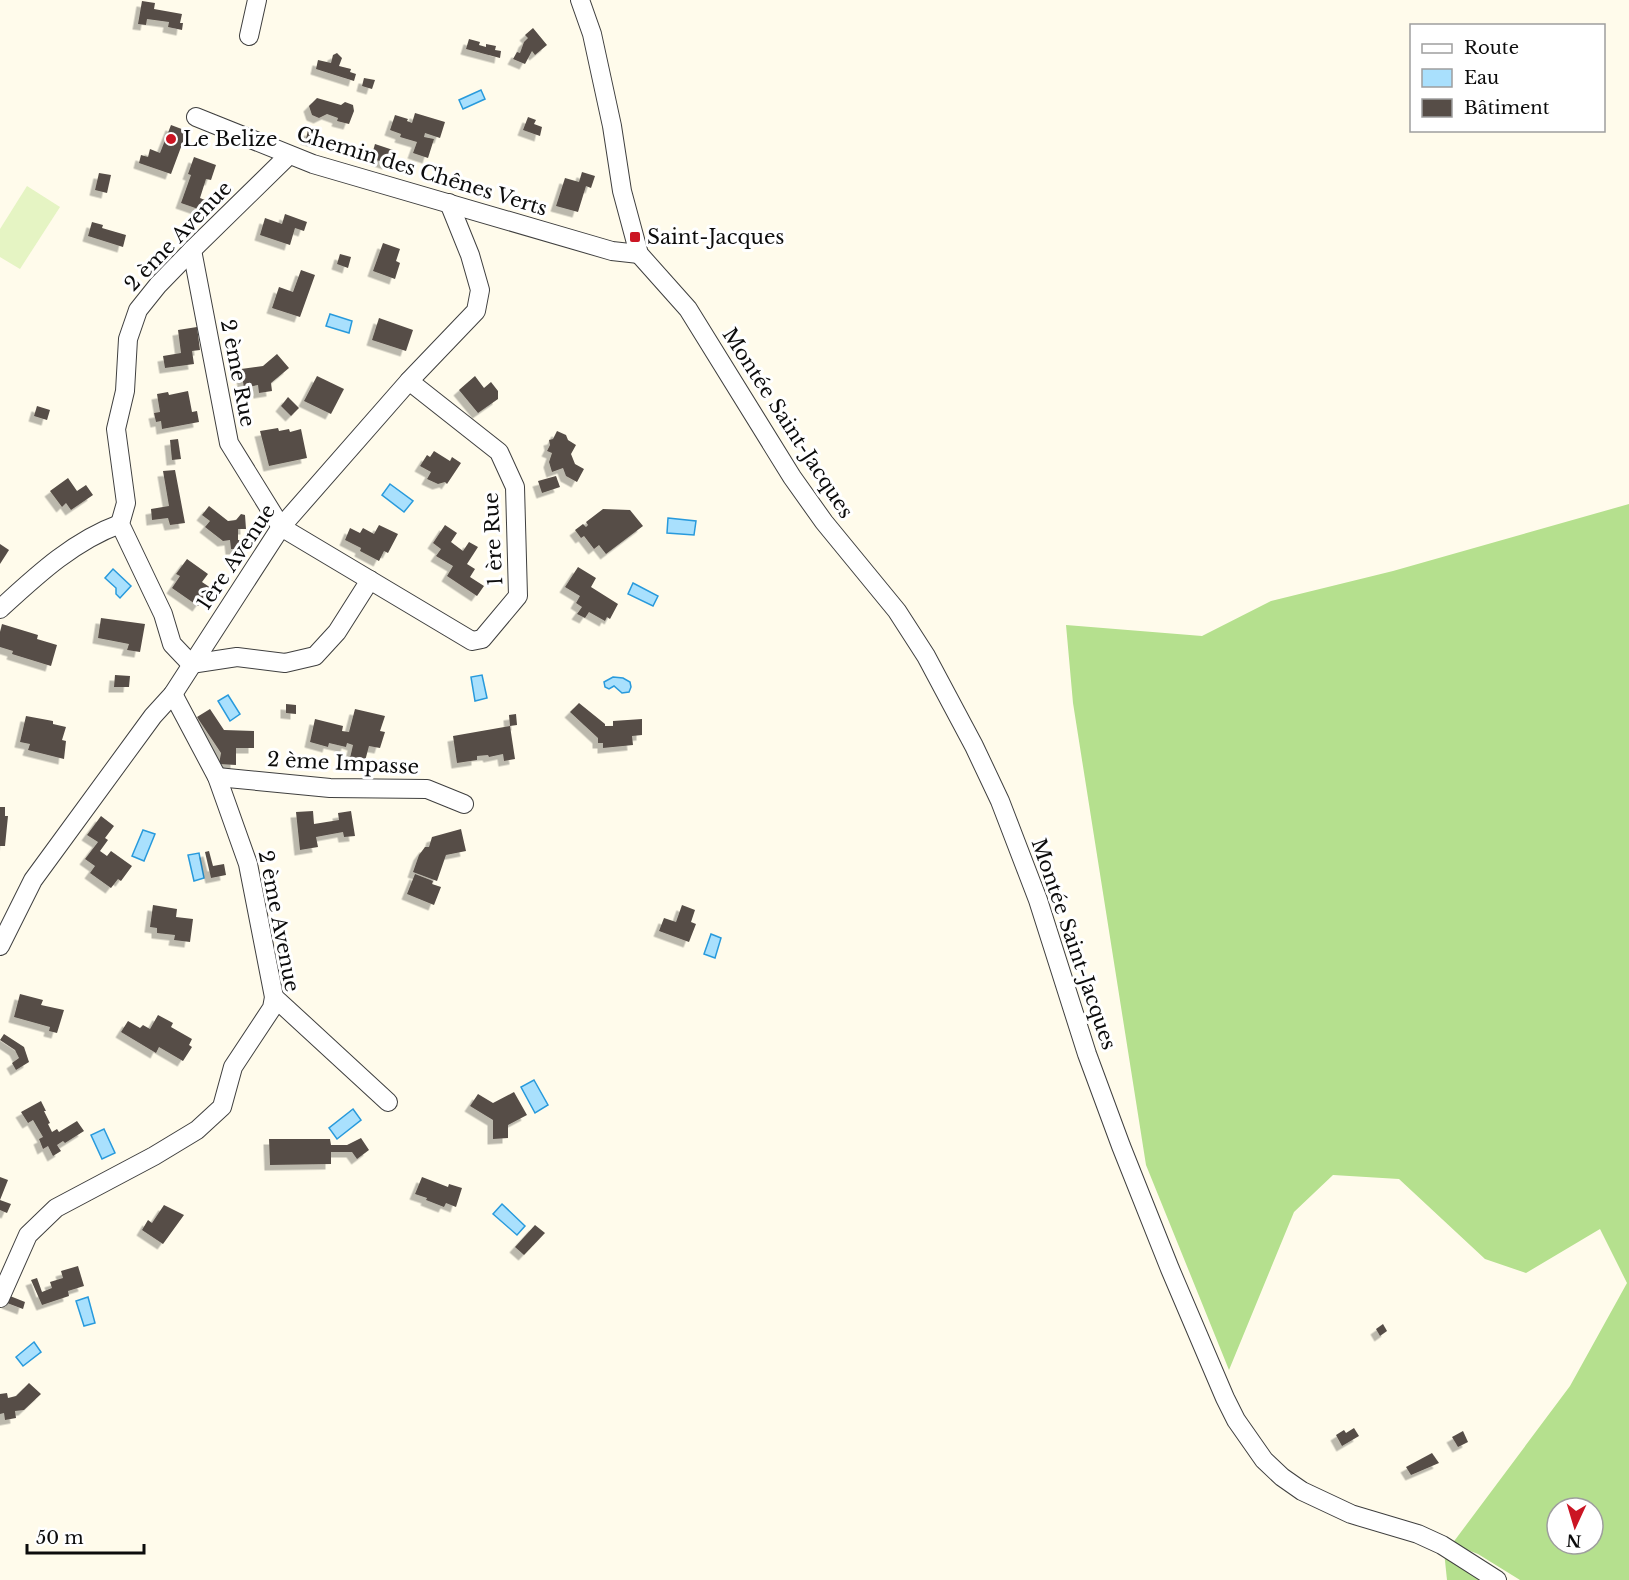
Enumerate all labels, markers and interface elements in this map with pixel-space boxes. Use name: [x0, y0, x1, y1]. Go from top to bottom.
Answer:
legend: [1410, 24, 1605, 132]
text: Route: [1464, 37, 1519, 59]
text: Eau: [1464, 67, 1499, 89]
text: Bâtiment: [1464, 97, 1550, 119]
street label: Chemin des Chênes Verts: [294, 121, 550, 221]
place label: Le Belize: [183, 127, 277, 151]
marker: Le Belize: [164, 132, 178, 146]
street label: 2 ème Avenue: [120, 176, 236, 296]
place label: Saint-Jacques: [647, 225, 784, 249]
marker: Saint-Jacques: [628, 230, 642, 244]
street label: 2 ème Rue: [216, 317, 260, 429]
street label: Montée Saint-Jacques: [718, 323, 858, 523]
street label: 1 ère Rue: [479, 492, 507, 586]
street label: 1ère Avenue: [192, 500, 280, 614]
street label: 2 ème Impasse: [266, 747, 420, 779]
street label: Montée Saint-Jacques: [1027, 835, 1121, 1053]
street label: 2 ème Avenue: [254, 848, 304, 994]
north arrow: [1545, 1496, 1605, 1556]
scale bar: [27, 1517, 144, 1555]
text: 50 m: [36, 1527, 84, 1549]
text: N: [1566, 1530, 1582, 1551]

